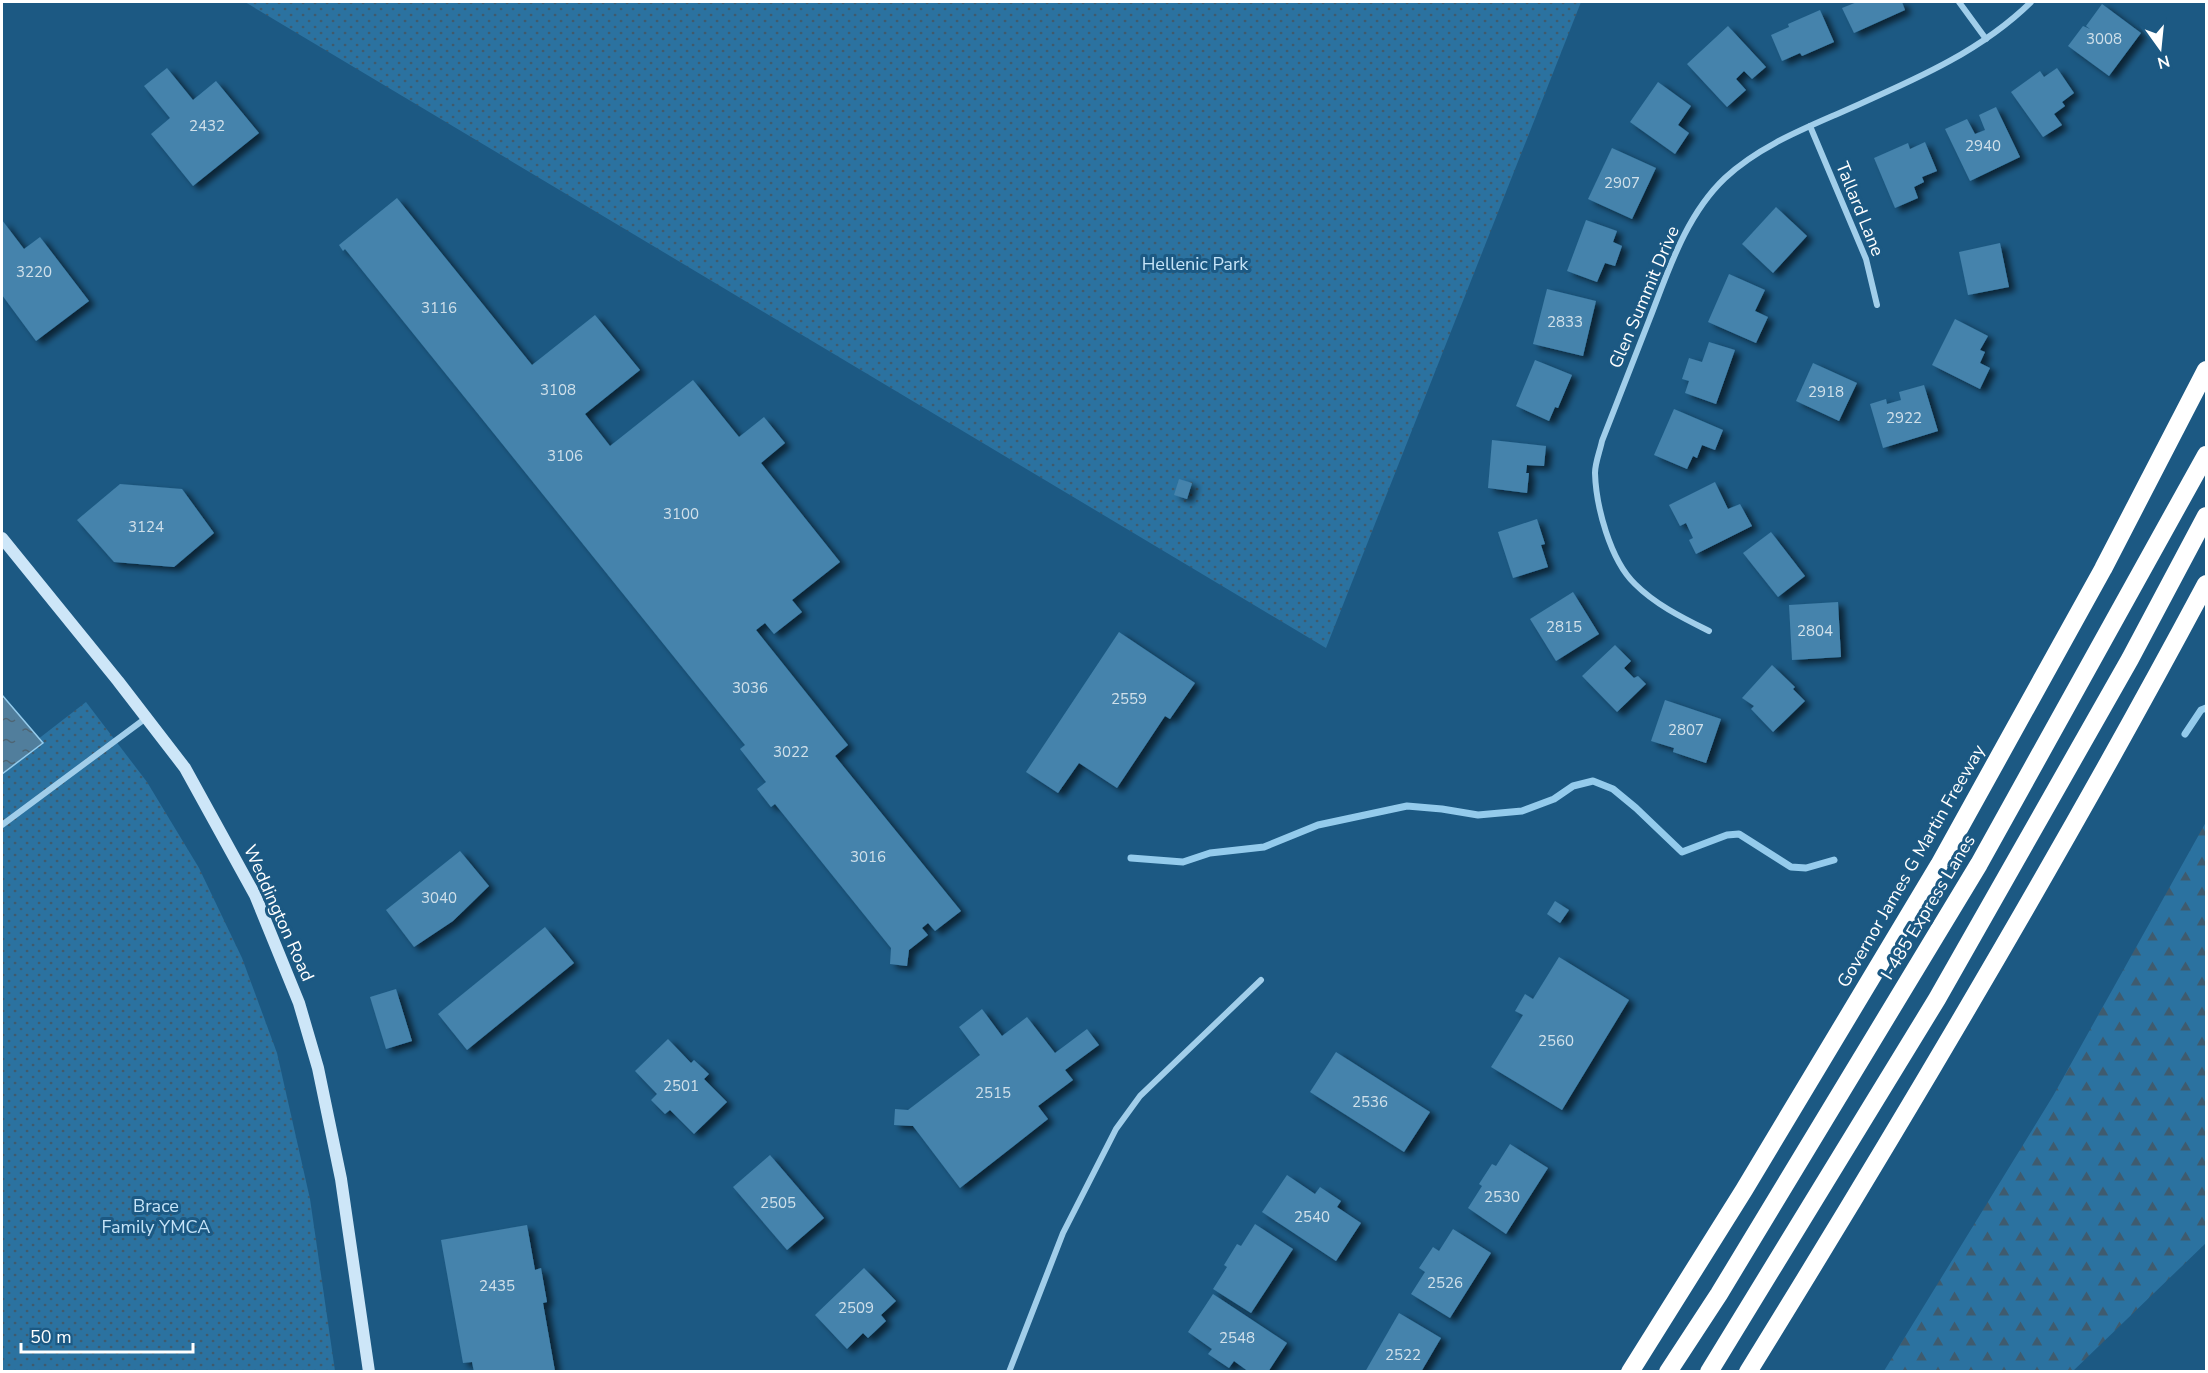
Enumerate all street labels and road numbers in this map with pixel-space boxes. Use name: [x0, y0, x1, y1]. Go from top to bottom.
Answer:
street label: Tallard Lane: [1830, 158, 1890, 260]
street label: Glen Summit Drive: [1603, 222, 1685, 372]
street label: Governor James G Martin Freeway: [1831, 740, 1991, 992]
street label: I-485 Express Lanes: [1875, 830, 1981, 984]
street label: Weddington Road: [238, 841, 320, 985]

